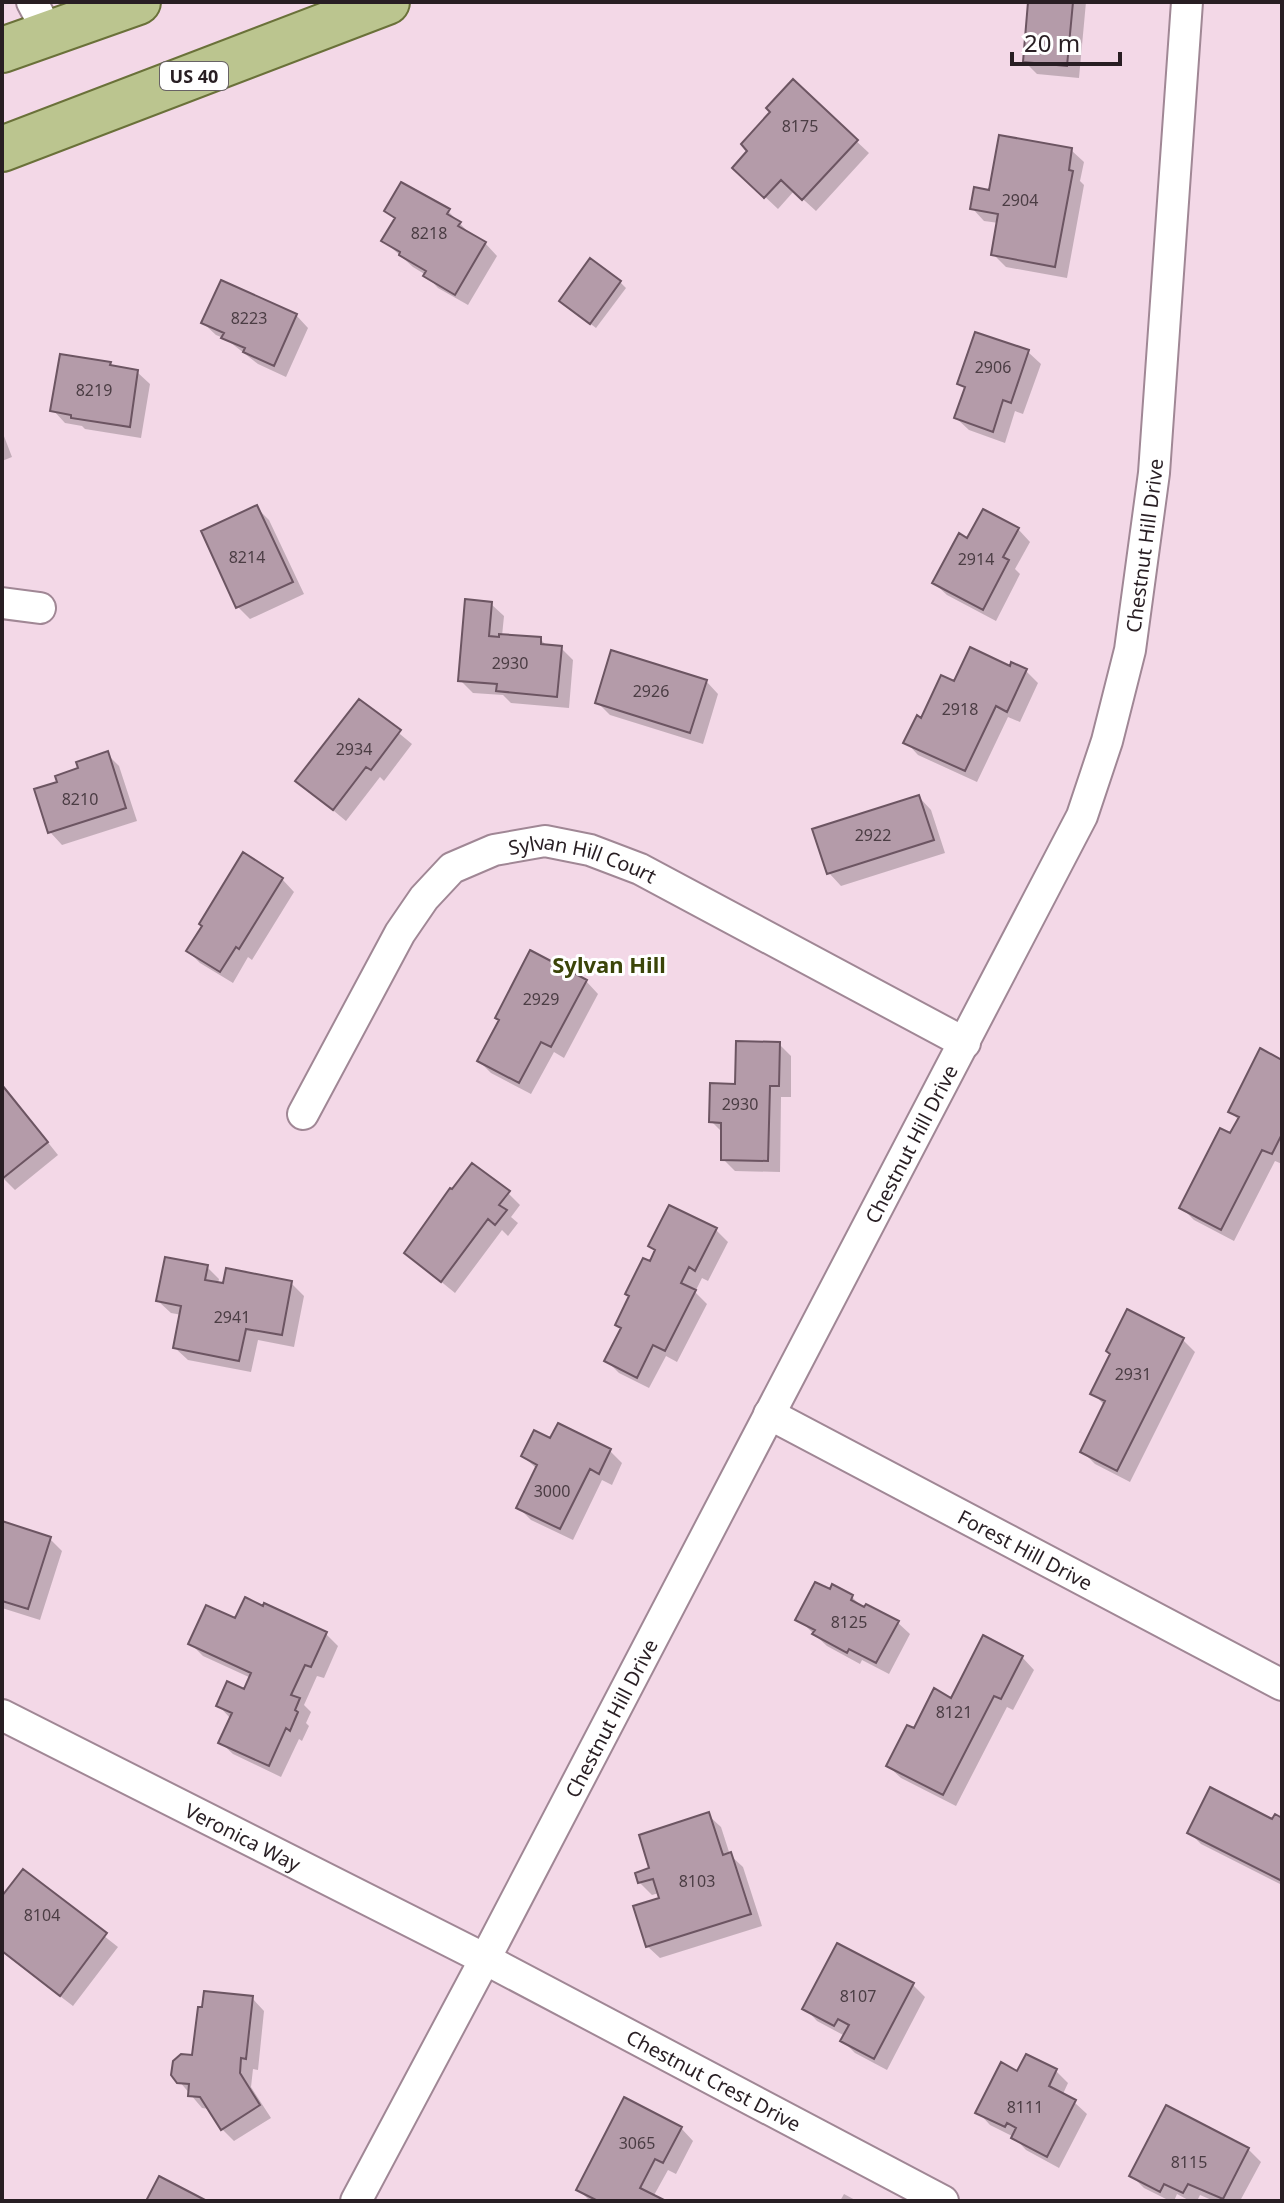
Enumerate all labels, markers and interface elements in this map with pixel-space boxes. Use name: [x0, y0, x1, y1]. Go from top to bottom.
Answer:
scale bar: [1012, 16, 1120, 66]
text: 20 m: [1024, 26, 1080, 59]
road number: US 40: [160, 62, 228, 90]
house number: 8175: [782, 115, 818, 137]
house number: 2904: [1002, 189, 1038, 211]
house number: 8218: [411, 222, 447, 244]
house number: 8223: [231, 307, 267, 329]
house number: 2906: [975, 356, 1011, 378]
house number: 8219: [76, 379, 112, 401]
street label: Chestnut Hill Drive: [1119, 458, 1168, 634]
house number: 8214: [229, 546, 265, 568]
house number: 2914: [958, 548, 994, 570]
house number: 2930: [492, 652, 528, 674]
house number: 2926: [633, 680, 669, 702]
house number: 2918: [942, 698, 978, 720]
house number: 2934: [336, 738, 372, 760]
house number: 8210: [62, 788, 98, 810]
house number: 2922: [855, 824, 891, 846]
street label: Sylvan Hill Court: [506, 828, 661, 889]
district label: Sylvan Hill: [552, 949, 666, 979]
house number: 2929: [523, 988, 559, 1010]
street label: Chestnut Hill Drive: [858, 1060, 963, 1228]
house number: 2930: [722, 1093, 758, 1115]
house number: 2941: [214, 1306, 250, 1328]
house number: 2931: [1115, 1363, 1151, 1385]
house number: 3000: [534, 1480, 570, 1502]
street label: Forest Hill Drive: [953, 1503, 1097, 1596]
house number: 8125: [831, 1611, 867, 1633]
street label: Chestnut Hill Drive: [558, 1634, 663, 1802]
house number: 8121: [936, 1701, 972, 1723]
street label: Veronica Way: [181, 1796, 306, 1878]
house number: 8103: [679, 1870, 715, 1892]
house number: 8104: [24, 1904, 60, 1926]
house number: 8107: [840, 1985, 876, 2007]
street label: Chestnut Crest Drive: [622, 2023, 806, 2137]
house number: 8111: [1007, 2096, 1043, 2118]
house number: 3065: [619, 2132, 655, 2154]
house number: 8115: [1171, 2151, 1207, 2173]

